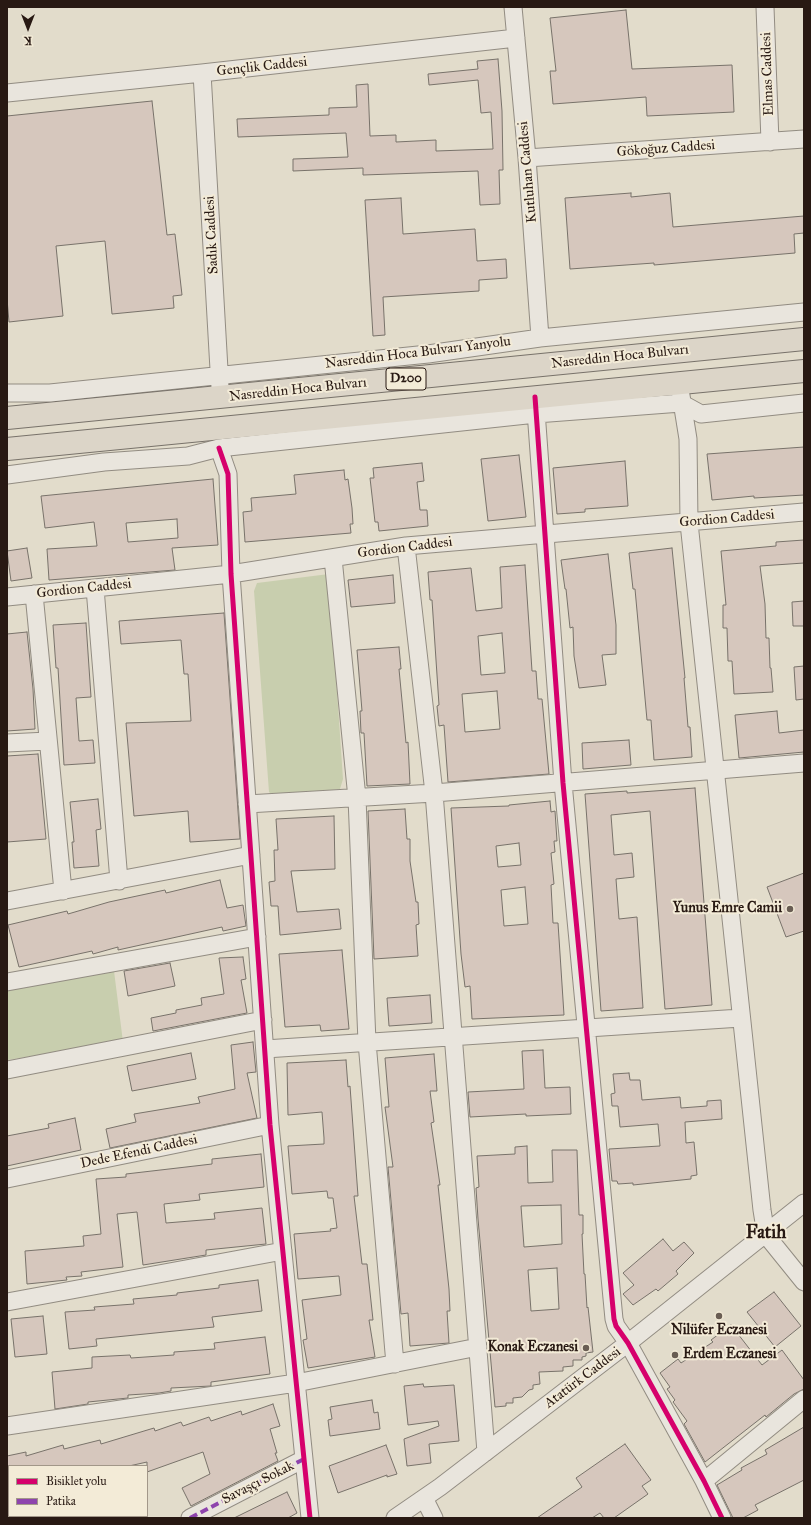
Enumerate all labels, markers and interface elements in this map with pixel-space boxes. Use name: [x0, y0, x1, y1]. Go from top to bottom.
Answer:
north arrow: [8, 8, 48, 48]
street label: Elmas Caddesi: [758, 32, 778, 116]
text: K: [24, 34, 32, 47]
street label: Gençlik Caddesi: [216, 54, 308, 80]
street label: Kutluhan Caddesi: [515, 121, 541, 223]
street label: Gökoğuz Caddesi: [616, 137, 716, 161]
street label: Sadık Caddesi: [202, 195, 222, 275]
street label: Nasreddin Hoca Bulvarı Yanyolu: [324, 333, 512, 373]
street label: Nasreddin Hoca Bulvarı: [550, 341, 690, 373]
road number: D200: [386, 368, 426, 390]
street label: Nasreddin Hoca Bulvarı: [228, 374, 368, 406]
street label: Gordion Caddesi: [679, 506, 775, 532]
street label: Gordion Caddesi: [357, 534, 453, 562]
street label: Gordion Caddesi: [36, 576, 132, 602]
place label: Yunus Emre Camii: [673, 901, 782, 917]
marker: Yunus Emre Camii: [785, 904, 795, 914]
street label: Dede Efendi Caddesi: [79, 1131, 199, 1173]
district label: Fatih: [746, 1223, 786, 1245]
marker: Nilüfer Eczanesi: [714, 1311, 724, 1321]
place label: Nilüfer Eczanesi: [671, 1323, 767, 1339]
place label: Konak Eczanesi: [487, 1340, 578, 1356]
marker: Konak Eczanesi: [581, 1343, 591, 1353]
street label: Atatürk Caddesi: [541, 1344, 625, 1412]
place label: Erdem Eczanesi: [683, 1347, 777, 1363]
marker: Erdem Eczanesi: [670, 1350, 680, 1360]
street label: Savaşçı Sokak: [219, 1458, 297, 1508]
legend: [8, 1465, 148, 1517]
text: Bisiklet yolu: [46, 1474, 107, 1488]
text: Patika: [46, 1494, 76, 1508]

